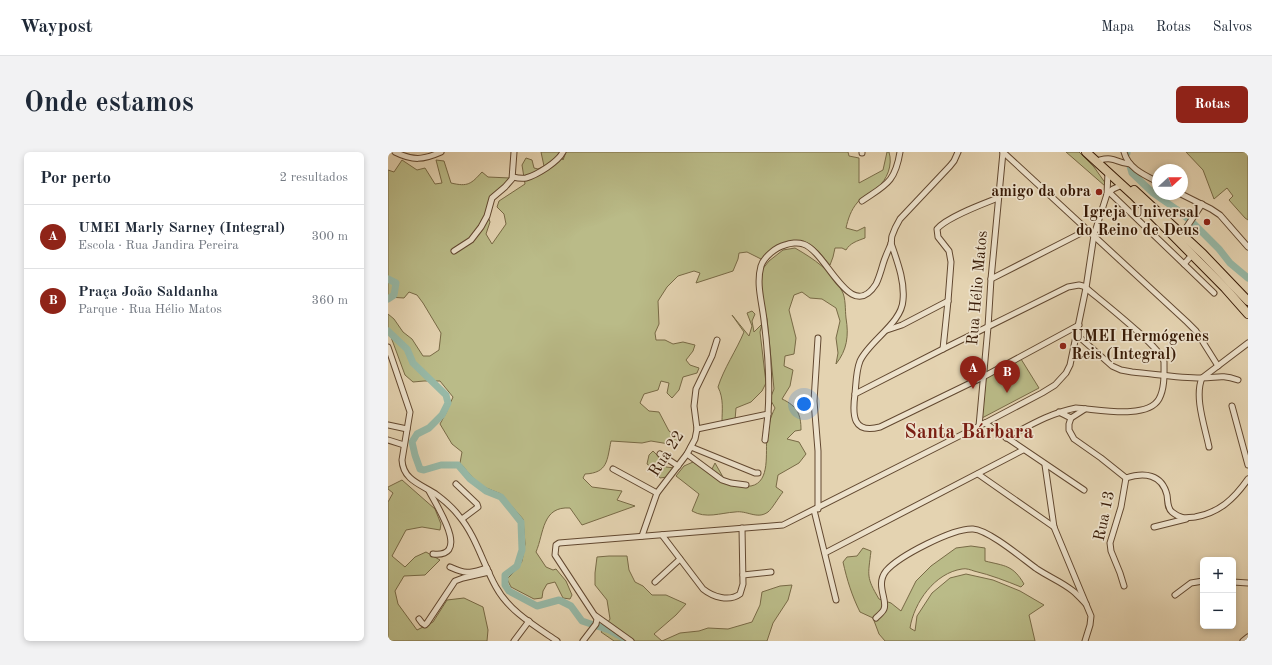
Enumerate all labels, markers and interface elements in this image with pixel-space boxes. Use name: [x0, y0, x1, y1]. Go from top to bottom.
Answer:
text: Waypost: [20, 18, 93, 37]
text: Mapa: [1101, 20, 1134, 34]
text: Rotas: [1156, 20, 1191, 34]
text: Salvos: [1213, 20, 1252, 34]
button: Rotas: [1176, 86, 1248, 123]
text: Onde estamos: [24, 90, 194, 118]
north arrow: [1152, 164, 1188, 200]
text: Por perto: [40, 170, 111, 187]
text: 2 resultados: [280, 171, 348, 184]
place label: amigo da obra: [991, 184, 1091, 200]
marker: amigo da obra: [1094, 187, 1104, 197]
place label: Igreja Universal do Reino de Deus: [1076, 205, 1199, 239]
marker: Igreja Universal do Reino de Deus: [1202, 217, 1212, 227]
text: UMEI Marly Sarney (Integral): [78, 221, 285, 236]
text: A: [48, 230, 58, 243]
text: 300 m: [311, 230, 348, 243]
street label: Rua Hélio Matos: [965, 230, 991, 346]
text: Escola · Rua Jandira Pereira: [78, 239, 239, 252]
text: Praça João Saldanha: [78, 285, 218, 300]
text: B: [48, 294, 58, 307]
text: 360 m: [311, 294, 348, 307]
text: Parque · Rua Hélio Matos: [78, 303, 222, 316]
place label: UMEI Hermógenes Reis (Integral): [1071, 329, 1209, 363]
marker: UMEI Hermógenes Reis (Integral): [1058, 341, 1068, 351]
pin: A: [960, 356, 986, 389]
pin: B: [994, 360, 1020, 393]
your location: [794, 394, 814, 414]
district label: Santa Bárbara: [904, 423, 1034, 443]
street label: Rua 22: [646, 428, 688, 480]
street label: Rua 13: [1092, 489, 1118, 543]
map controls: [1200, 557, 1236, 629]
button: +: [1200, 557, 1236, 593]
button: −: [1200, 593, 1236, 629]

